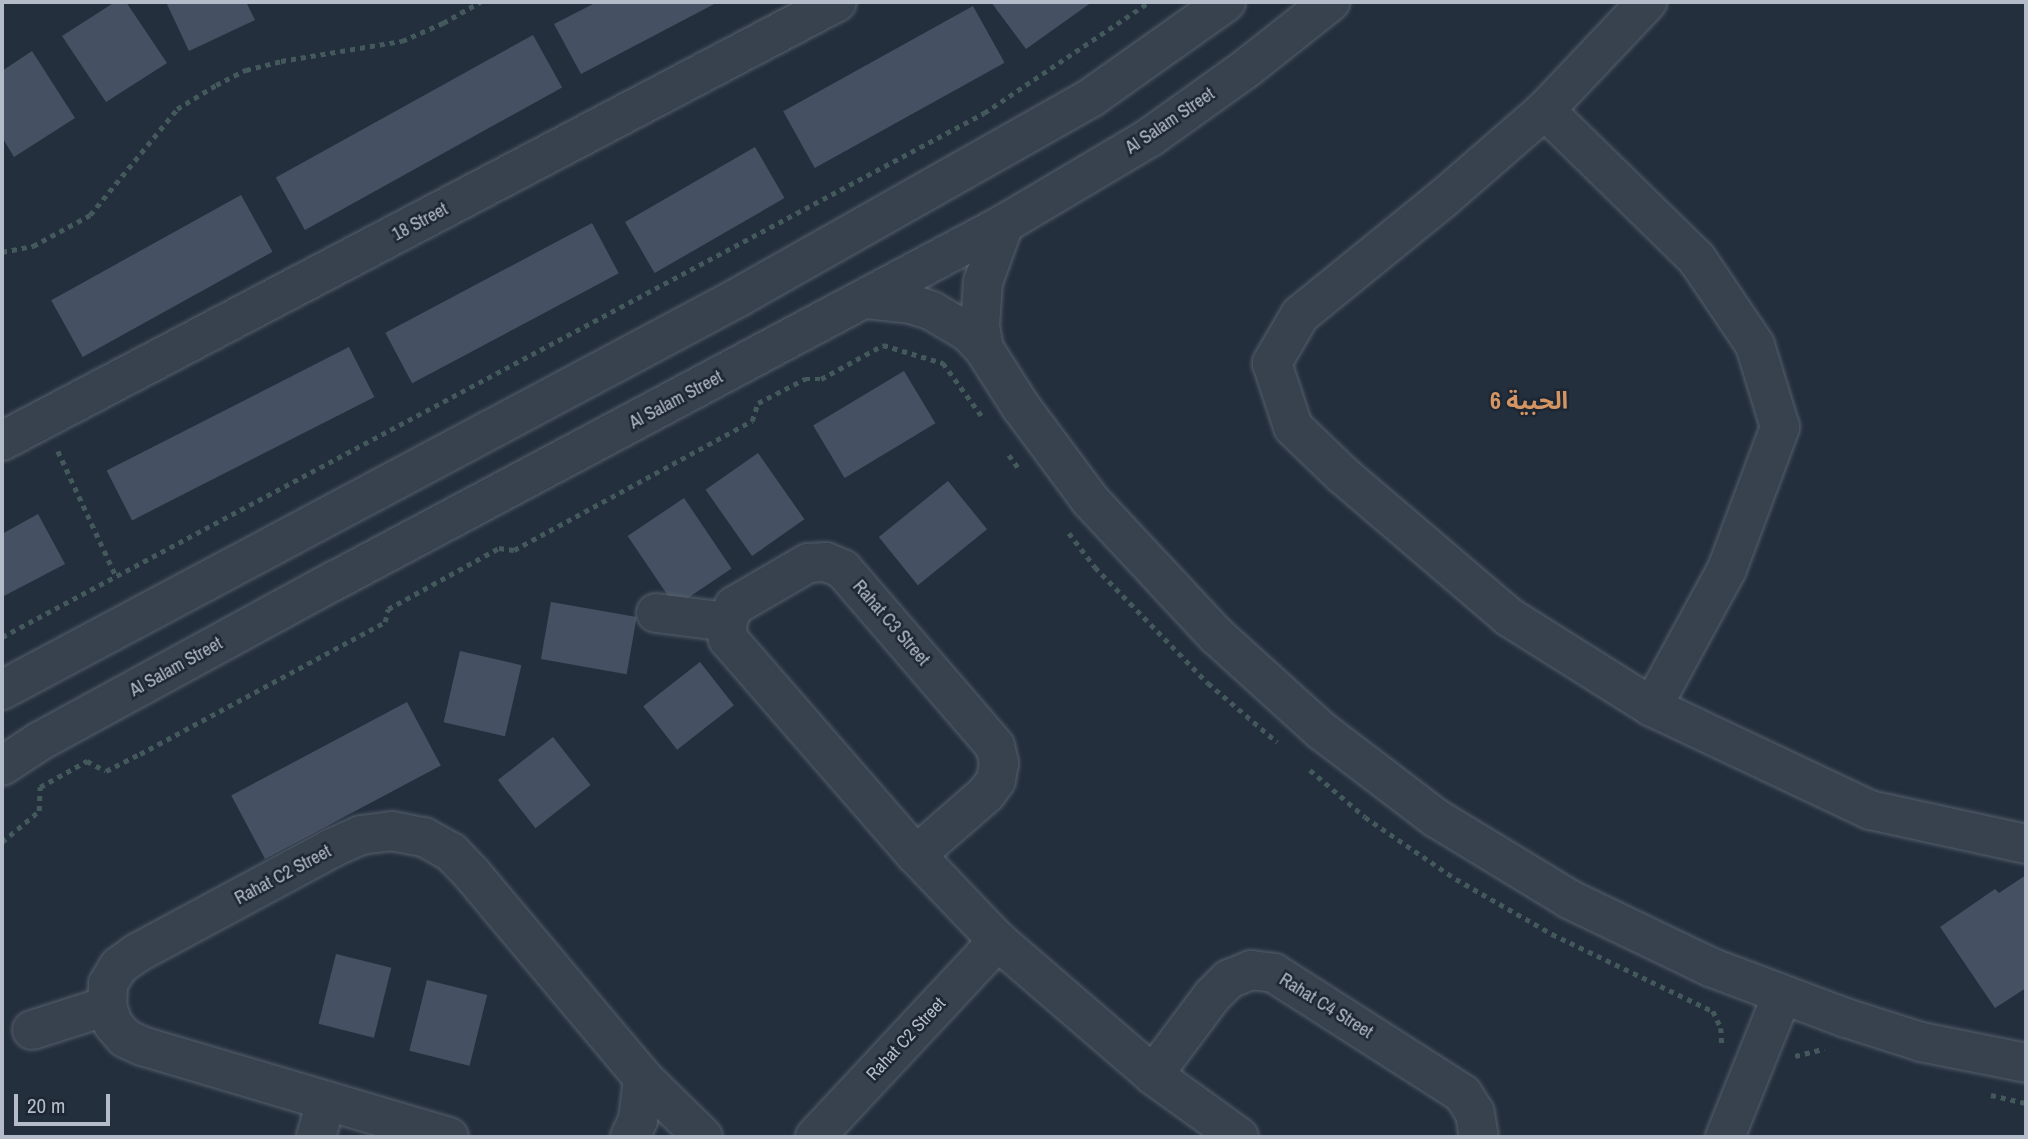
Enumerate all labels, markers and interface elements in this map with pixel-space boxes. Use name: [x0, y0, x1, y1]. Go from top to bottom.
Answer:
street label: Al Salam Street: [1121, 83, 1219, 159]
street label: 18 Street: [388, 198, 452, 246]
street label: Al Salam Street: [626, 366, 726, 434]
district label: الحبية 6: [1490, 387, 1568, 415]
street label: Rahat C3 Street: [848, 576, 934, 670]
street label: Al Salam Street: [126, 633, 226, 701]
street label: Rahat C2 Street: [231, 841, 335, 909]
street label: Rahat C4 Street: [1275, 969, 1377, 1043]
street label: Rahat C2 Street: [862, 993, 950, 1085]
scale bar: [18, 1080, 114, 1124]
text: 20 m: [27, 1091, 65, 1120]

